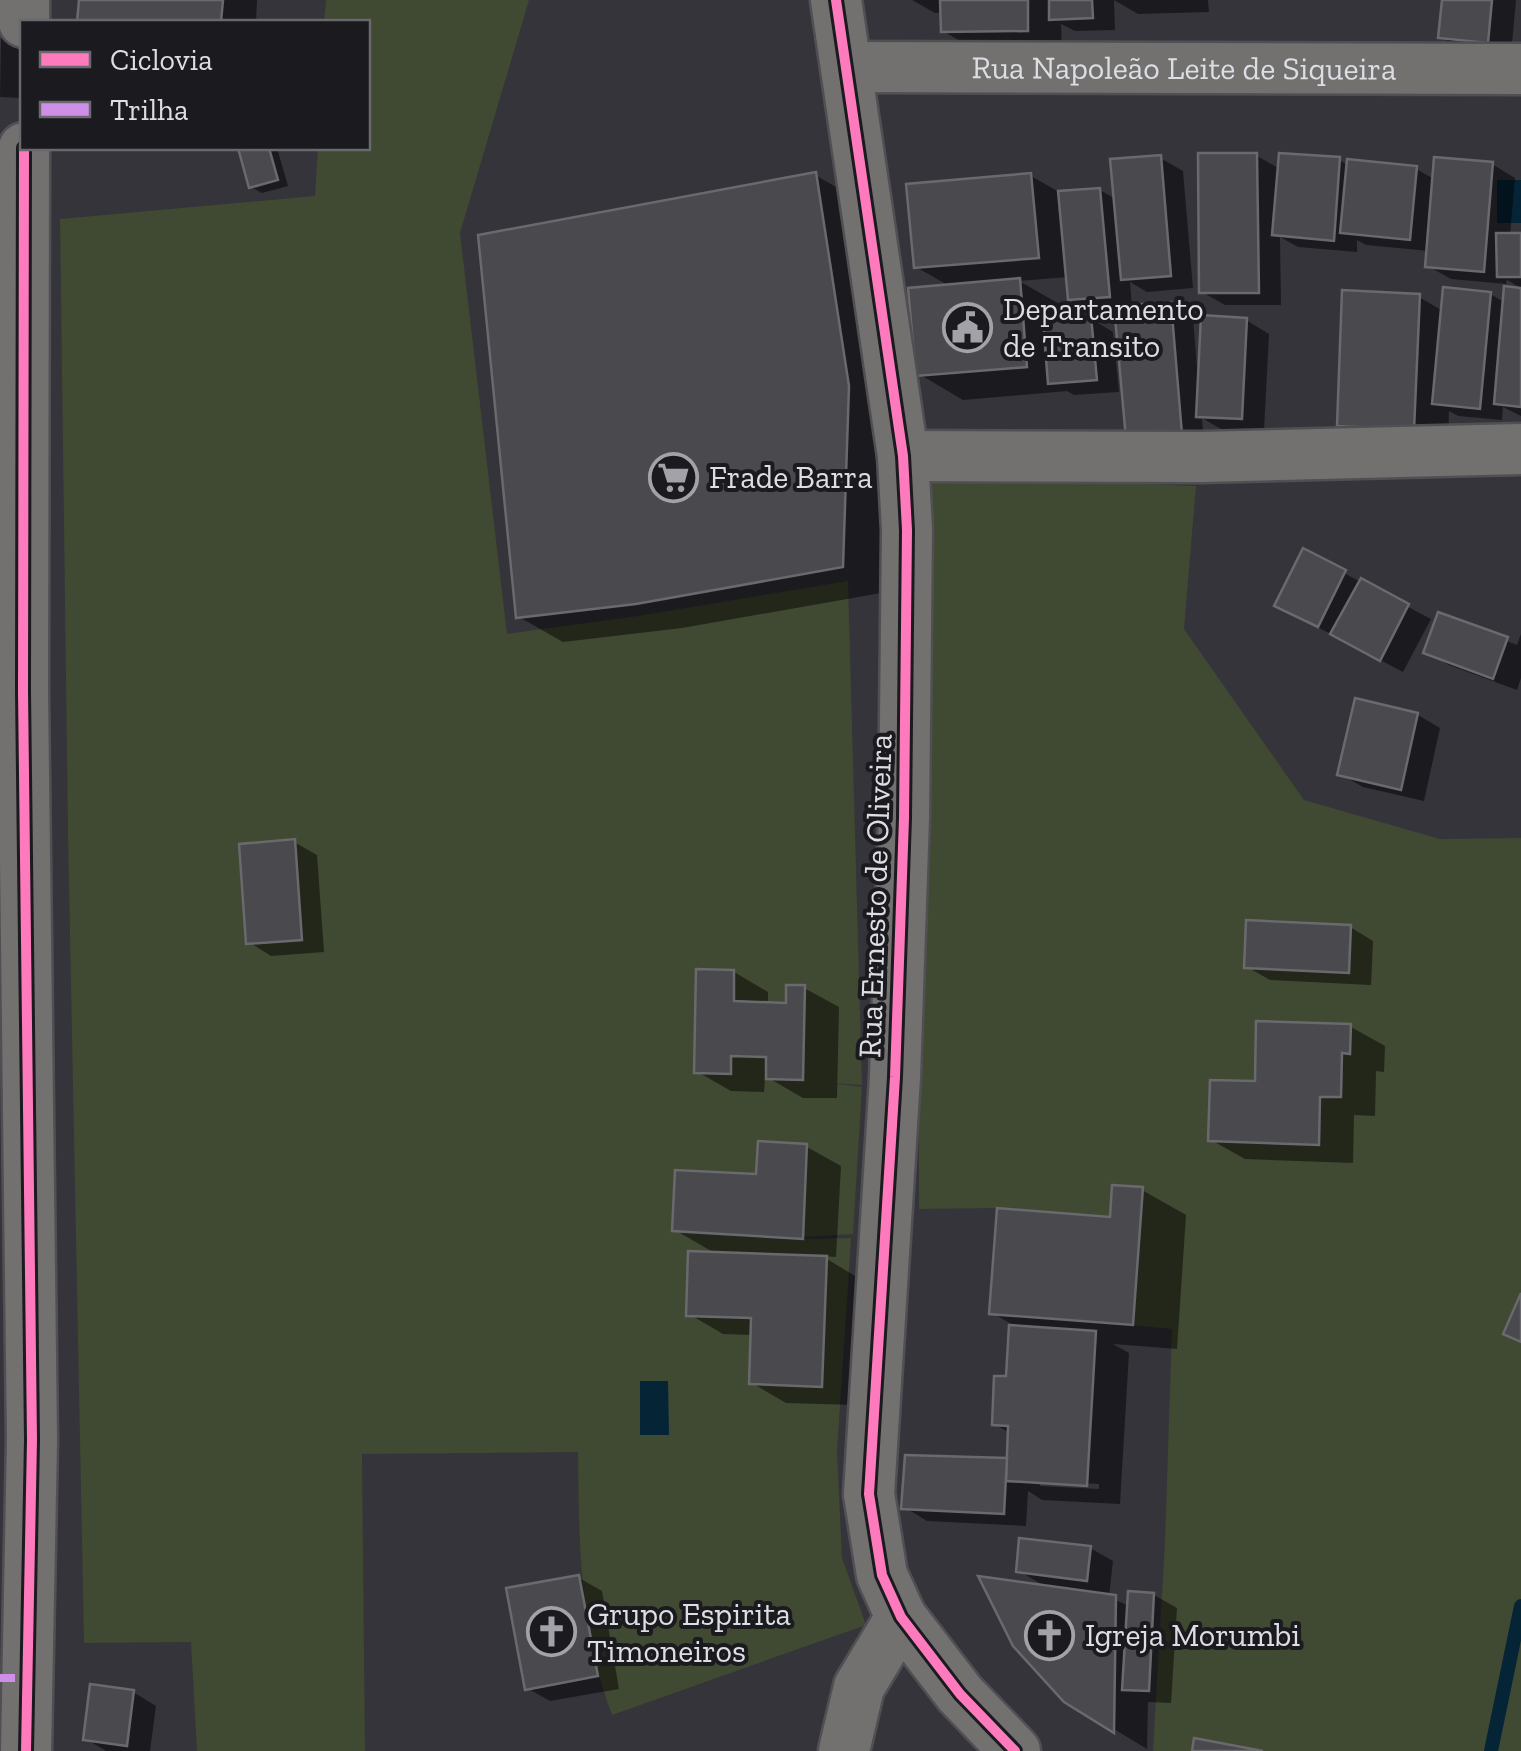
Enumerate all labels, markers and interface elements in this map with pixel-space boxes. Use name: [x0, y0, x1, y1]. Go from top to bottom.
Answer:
legend: [20, 20, 370, 150]
text: Ciclovia: [110, 42, 213, 78]
street label: Rua Napoleão Leite de Siqueira: [971, 48, 1397, 88]
text: Trilha: [110, 92, 188, 128]
place label: Departamento de Transito: [1003, 290, 1204, 365]
public building icon: Departamento de Transito: [942, 301, 994, 353]
supermarket icon: Frade Barra: [648, 451, 700, 503]
place label: Frade Barra: [709, 458, 873, 496]
street label: Rua Ernesto de Oliveira: [850, 733, 900, 1059]
place label: Grupo Espirita Timoneiros: [587, 1595, 791, 1670]
church icon: Grupo Espirita Timoneiros: [526, 1606, 578, 1658]
church icon: Igreja Morumbi: [1024, 1609, 1076, 1661]
place label: Igreja Morumbi: [1085, 1616, 1300, 1654]

